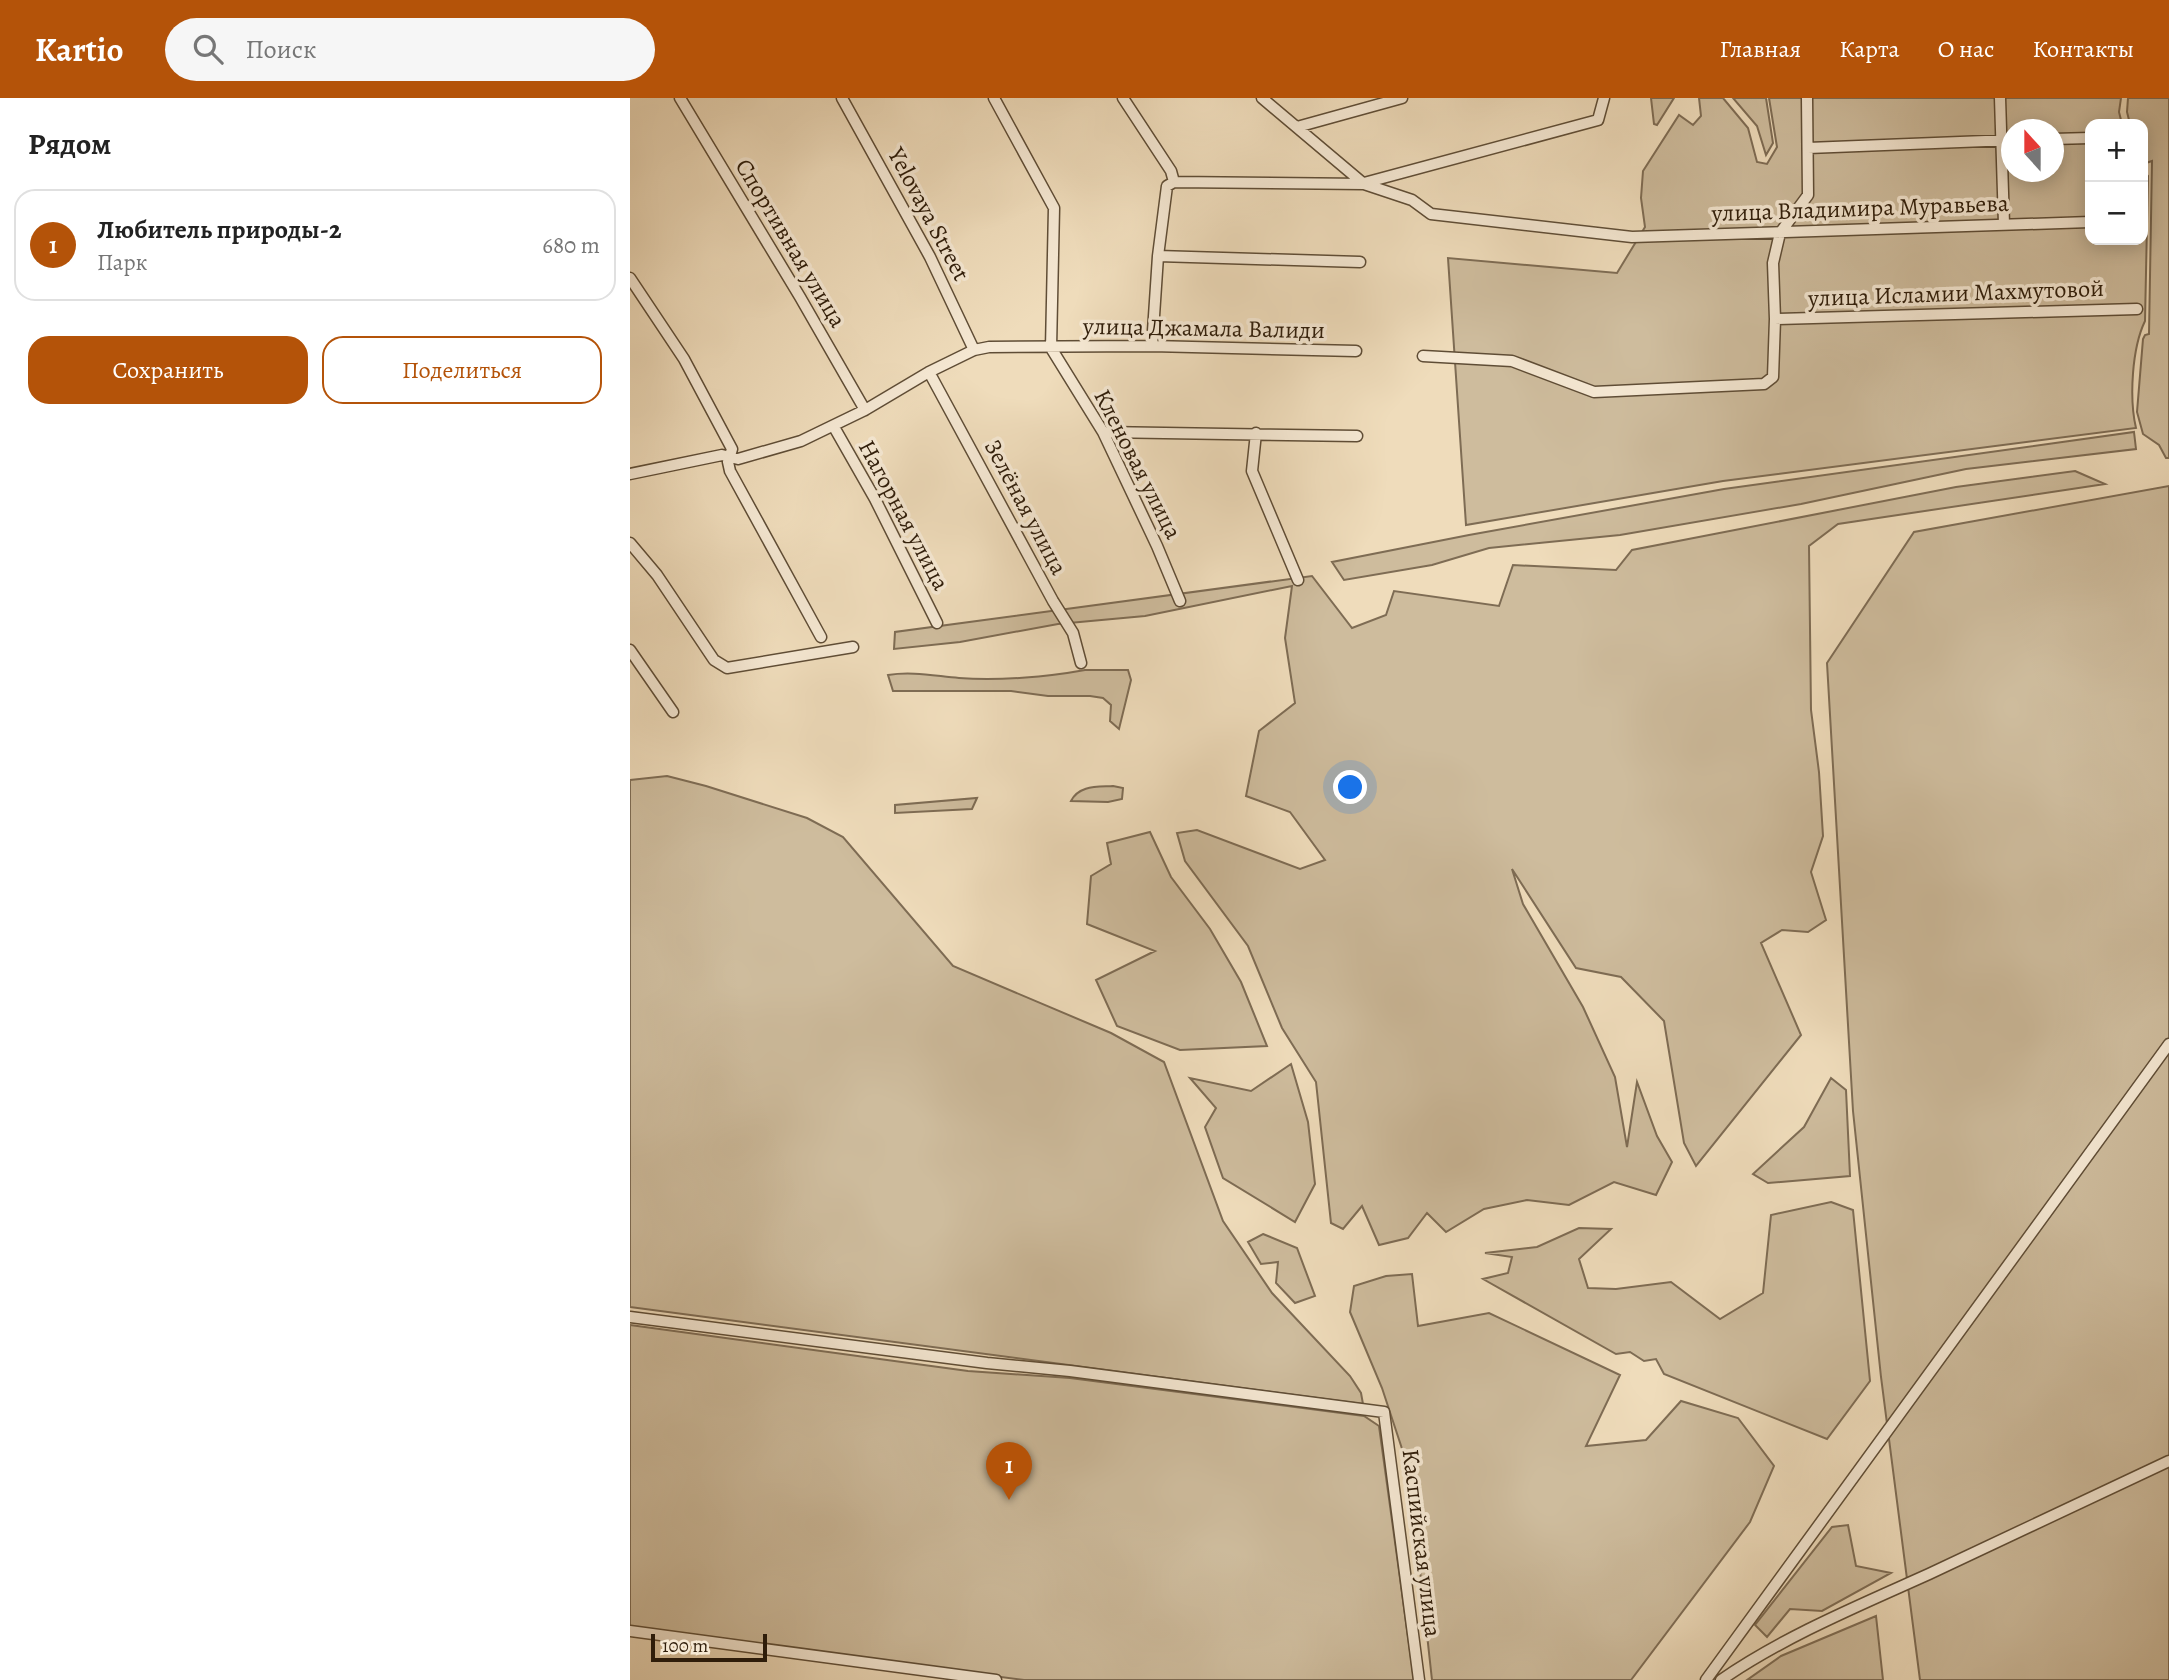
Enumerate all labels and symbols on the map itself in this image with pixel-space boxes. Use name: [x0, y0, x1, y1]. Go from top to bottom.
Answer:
north arrow: [2001, 119, 2064, 182]
street label: Yelovaya Street: [880, 141, 978, 286]
street label: Спортивная улица: [728, 153, 854, 333]
street label: улица Владимира Муравьева: [1710, 187, 2009, 229]
street label: улица Исламии Махмутовой: [1806, 272, 2105, 314]
street label: улица Джамала Валиди: [1082, 310, 1325, 346]
street label: Кленовая улица: [1086, 383, 1190, 545]
street label: Нагорная улица: [851, 434, 957, 596]
street label: Зелёная улица: [977, 434, 1075, 580]
your location: [1333, 770, 1367, 804]
pin: 1: [986, 1442, 1032, 1500]
street label: Каспийская улица: [1395, 1447, 1449, 1639]
scale bar: [651, 1631, 766, 1663]

